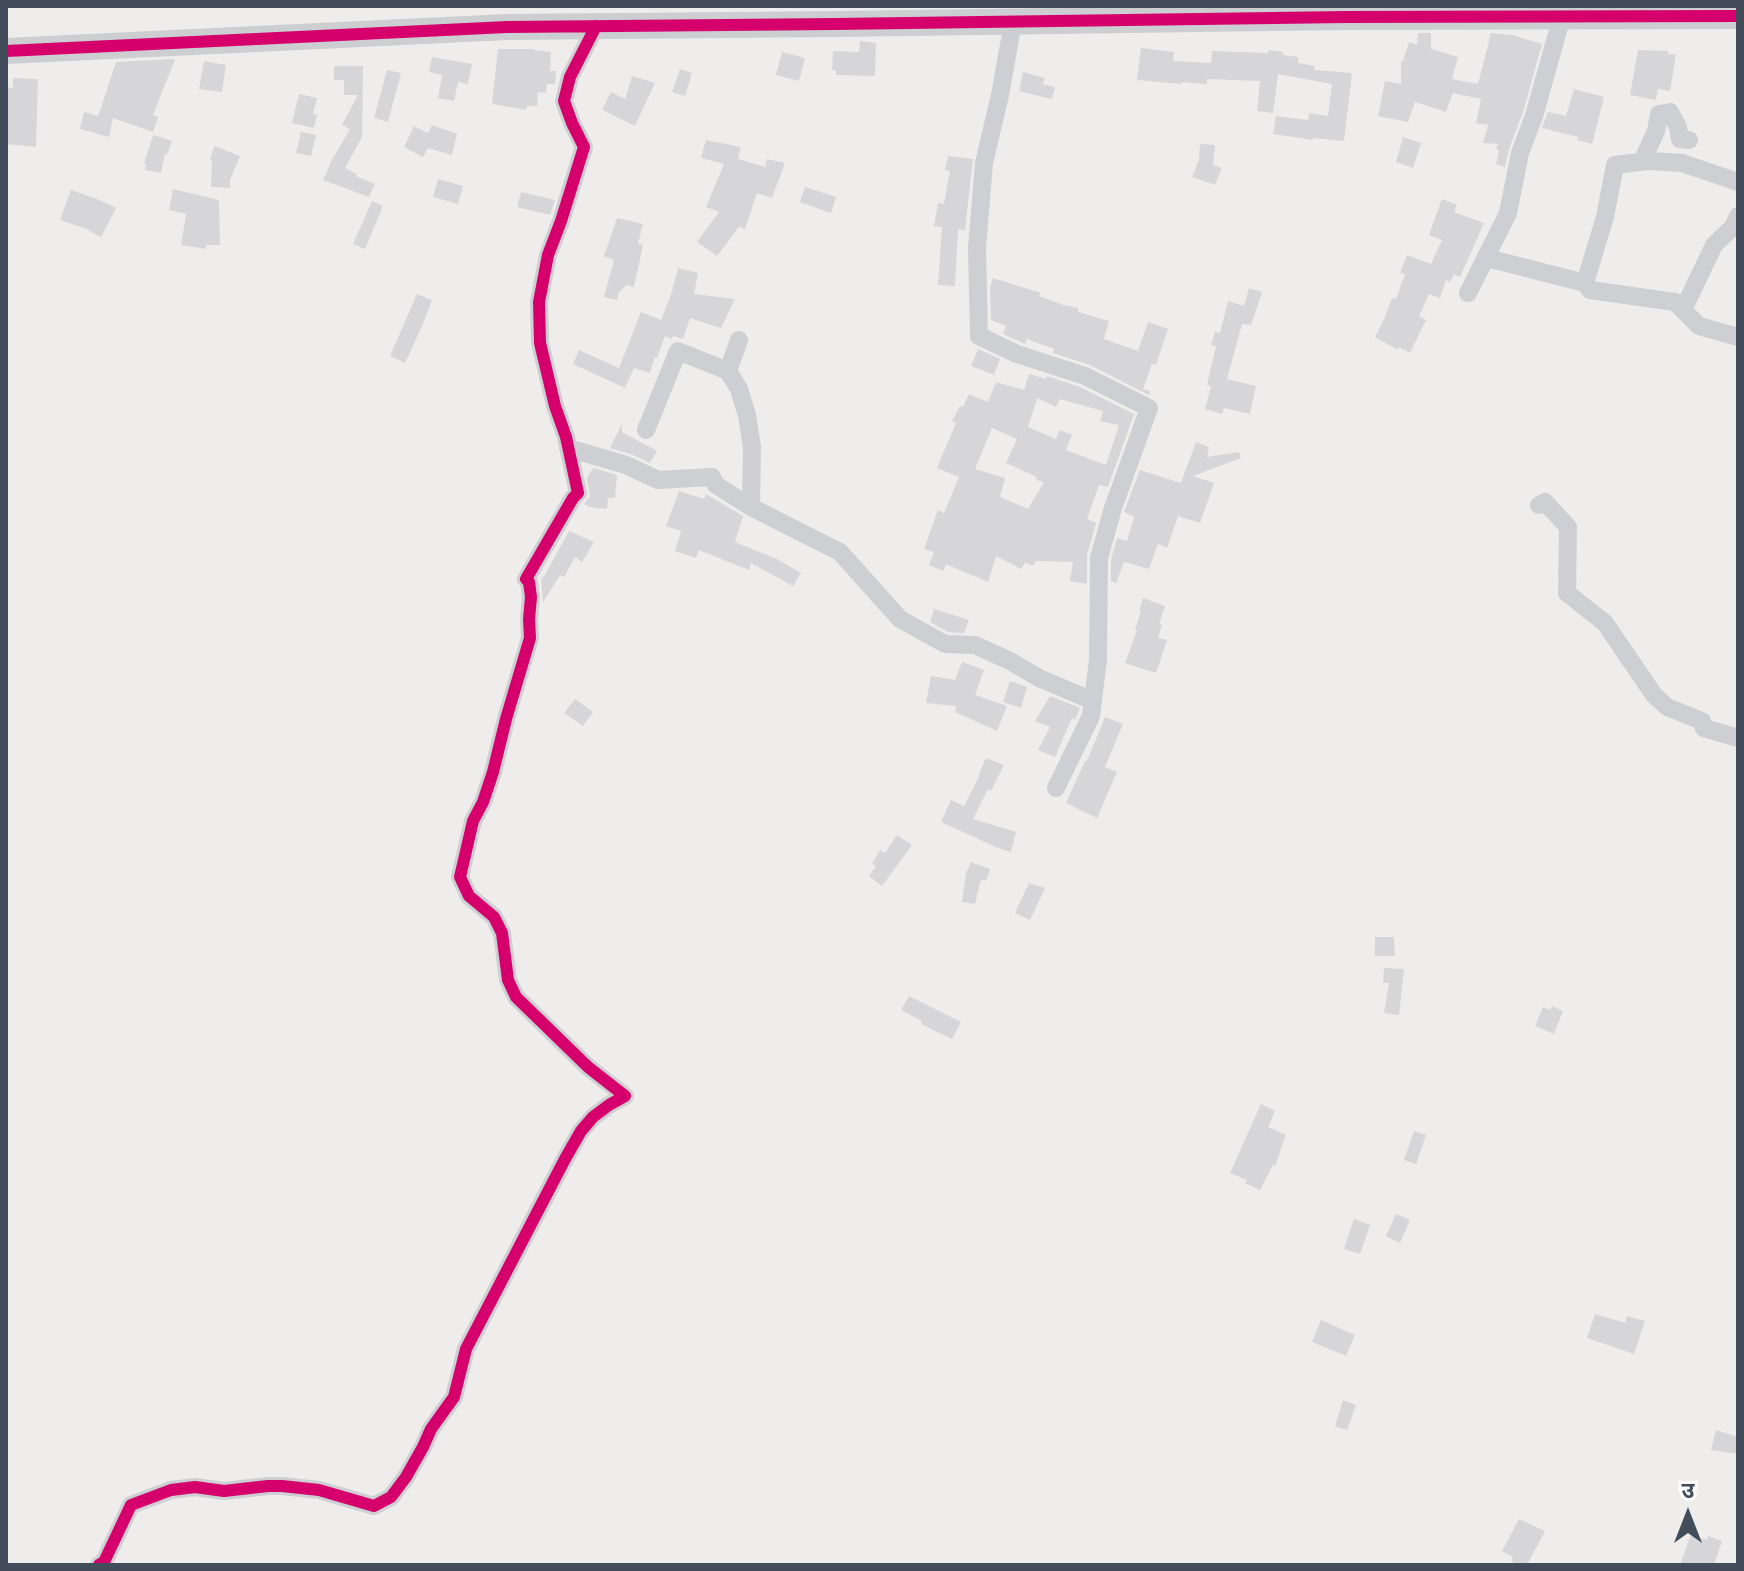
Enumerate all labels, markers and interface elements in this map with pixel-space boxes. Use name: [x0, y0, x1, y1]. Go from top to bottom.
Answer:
north arrow: [1648, 1475, 1728, 1555]
text: उ: [1682, 1478, 1694, 1504]

